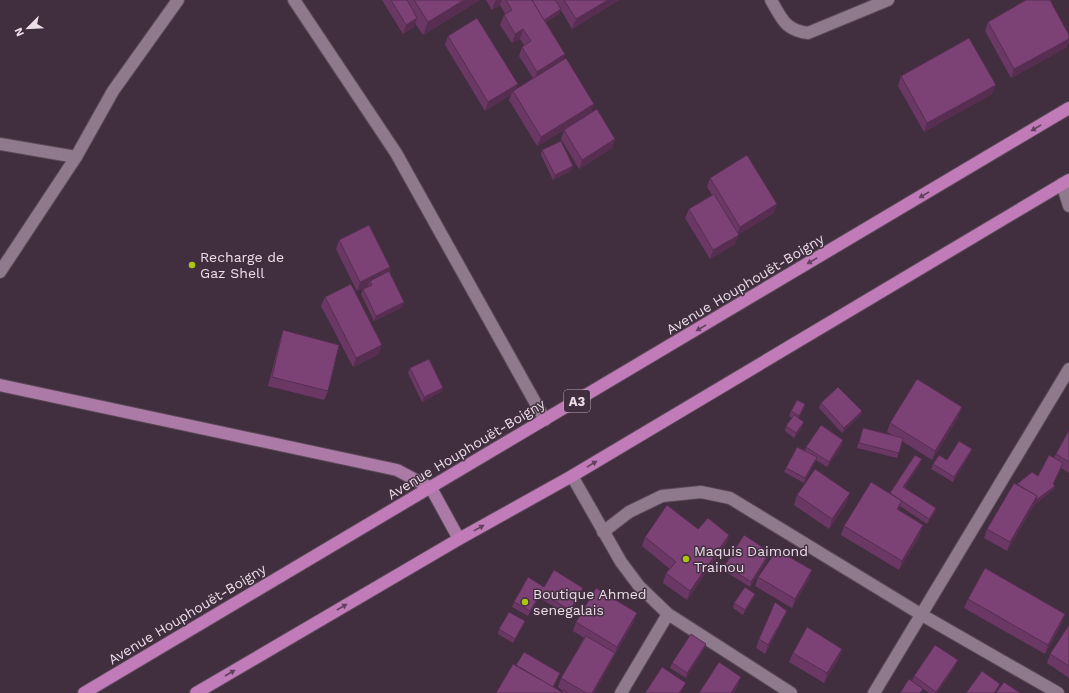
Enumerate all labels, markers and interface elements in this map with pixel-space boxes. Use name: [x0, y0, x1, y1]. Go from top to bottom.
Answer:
north arrow: [8, 8, 48, 48]
text: N: [12, 25, 27, 38]
one-way arrow: [1030, 124, 1042, 131]
one-way arrow: [918, 191, 930, 198]
street label: Avenue Houphouët-Boigny: [663, 230, 827, 337]
place label: Recharge de Gaz Shell: [200, 249, 284, 281]
one-way arrow: [806, 258, 818, 265]
marker: Recharge de Gaz Shell: [187, 260, 197, 270]
one-way arrow: [695, 324, 707, 331]
road number: A3: [564, 390, 590, 412]
street label: Avenue Houphouët-Boigny: [384, 395, 548, 502]
one-way arrow: [586, 461, 598, 468]
one-way arrow: [473, 524, 484, 531]
place label: Maquis Daimond Trainou: [694, 543, 808, 575]
marker: Maquis Daimond Trainou: [681, 554, 691, 564]
street label: Avenue Houphouët-Boigny: [105, 560, 269, 667]
place label: Boutique Ahmed senegalais: [533, 586, 647, 618]
marker: Boutique Ahmed senegalais: [520, 597, 530, 607]
one-way arrow: [336, 604, 348, 611]
one-way arrow: [224, 670, 236, 677]

